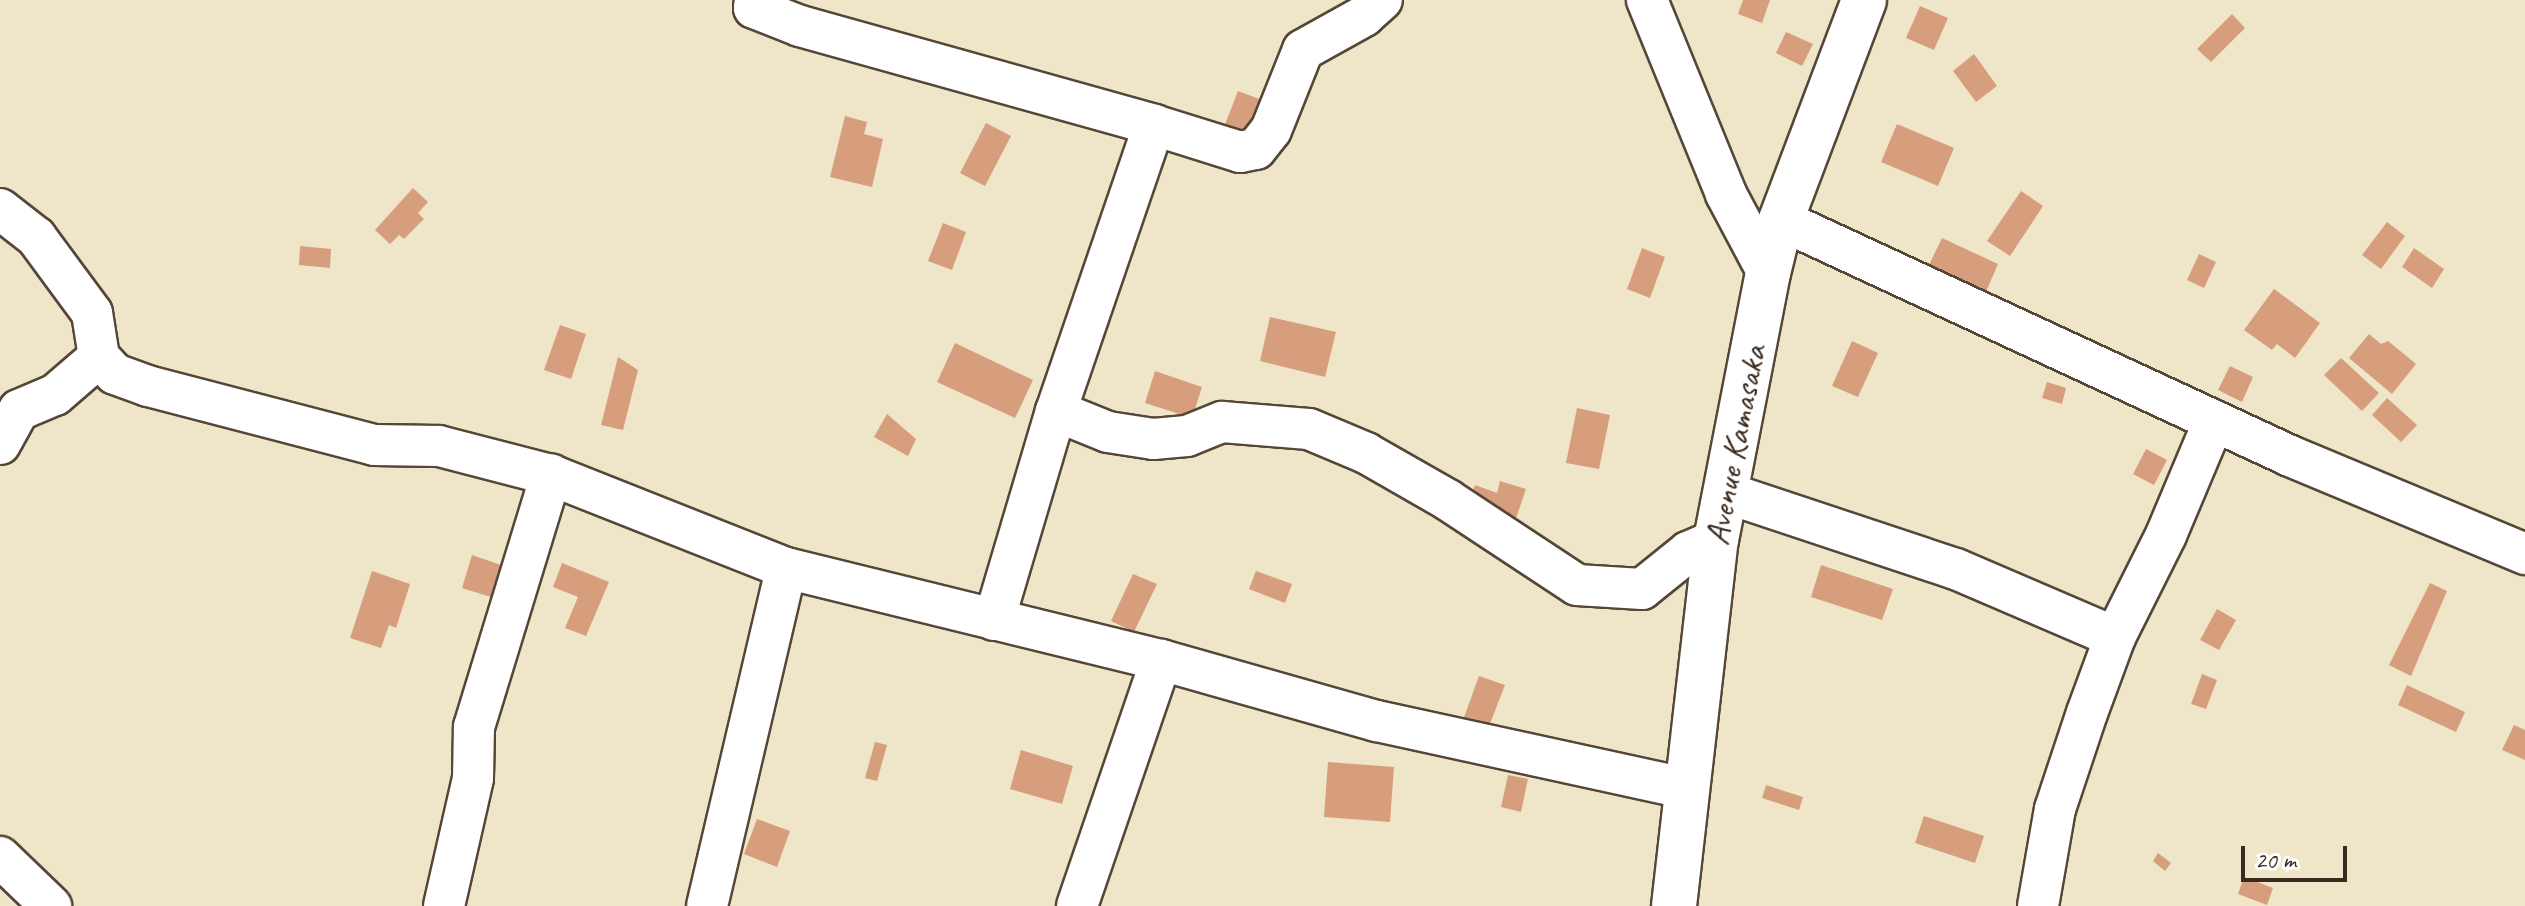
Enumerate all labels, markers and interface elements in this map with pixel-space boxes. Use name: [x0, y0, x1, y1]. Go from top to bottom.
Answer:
street label: Avenue Kamasaka: [1696, 342, 1774, 548]
scale bar: [2245, 830, 2351, 880]
text: 20 m: [2255, 845, 2296, 875]

